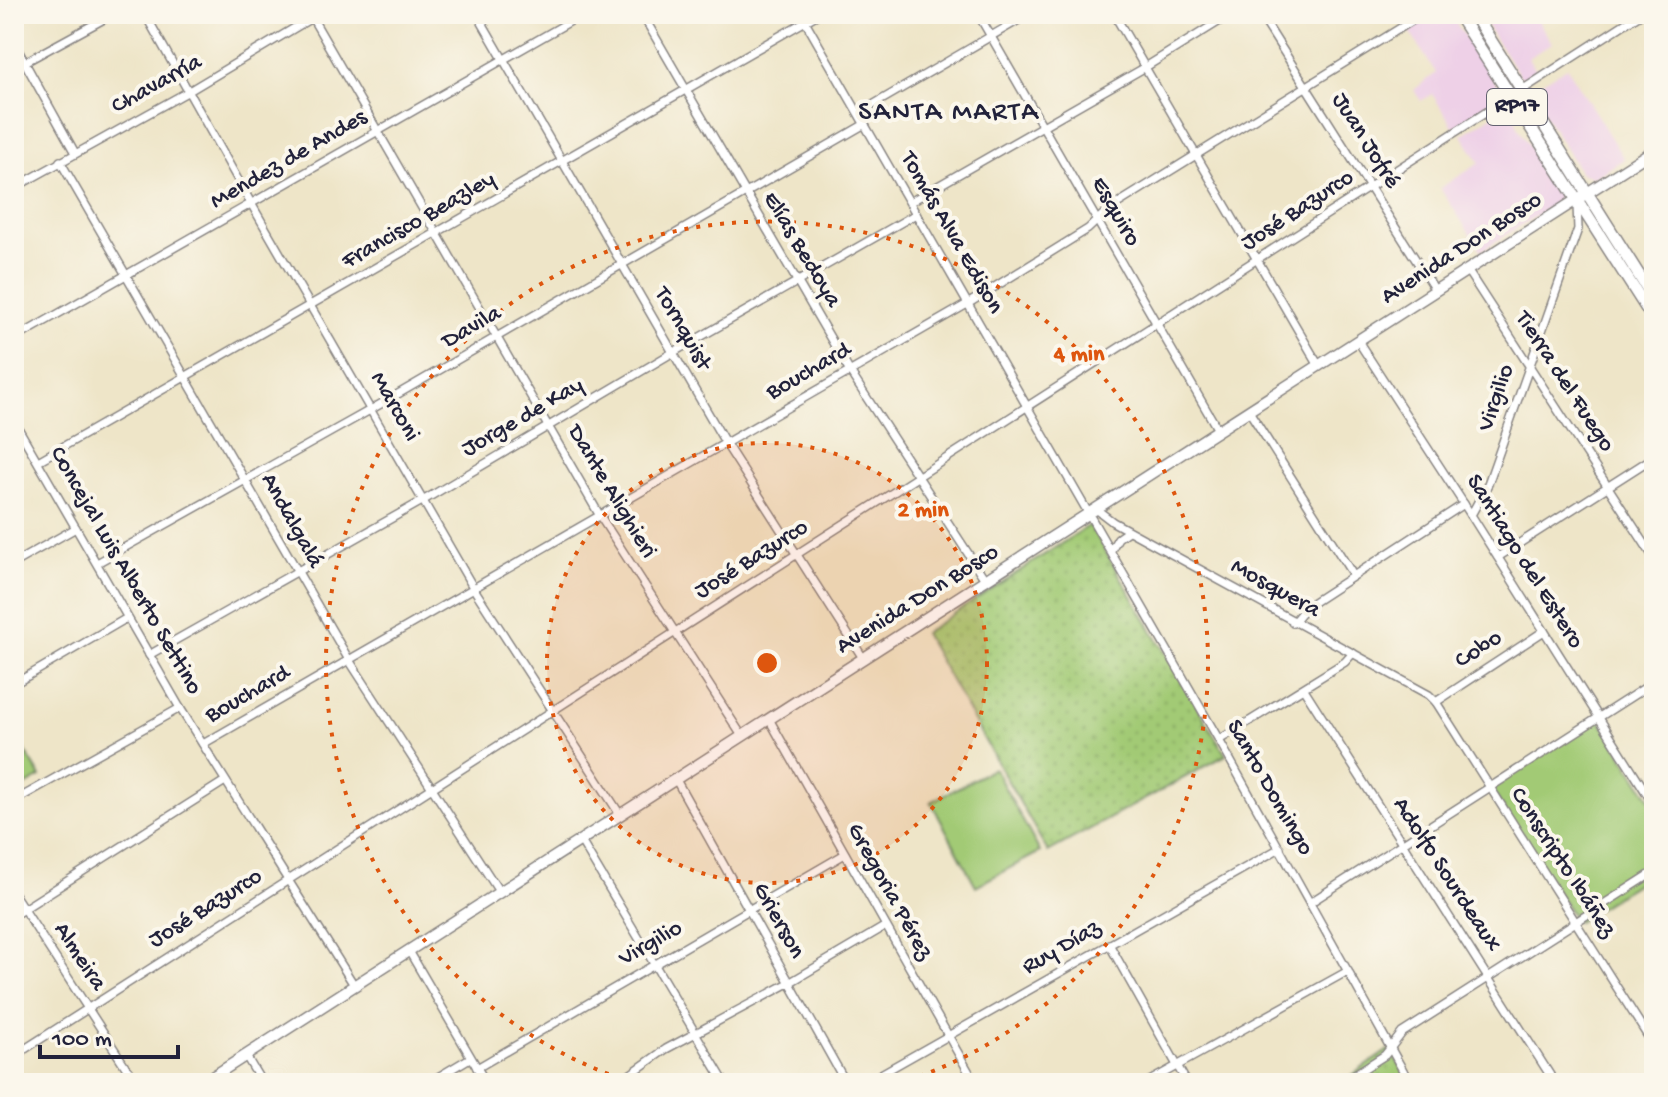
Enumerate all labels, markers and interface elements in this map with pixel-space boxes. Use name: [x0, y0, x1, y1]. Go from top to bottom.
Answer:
street label: Chavarría: [107, 48, 208, 122]
street label: Juan Jofré: [1324, 88, 1406, 195]
road number: RP17: [1487, 89, 1547, 125]
district label: SANTA MARTA: [858, 97, 1040, 130]
street label: Mendez de Andes: [205, 103, 374, 217]
street label: Tomás Alva Edison: [892, 145, 1009, 320]
street label: José Bazurco: [1236, 164, 1360, 258]
street label: Francisco Beazley: [336, 165, 501, 277]
street label: Esquiro: [1084, 172, 1146, 252]
street label: Avenida Don Bosco: [1376, 186, 1548, 312]
street label: Elías Bedoya: [755, 187, 847, 314]
street label: Tornquist: [646, 281, 718, 378]
street label: Davila: [436, 299, 507, 357]
street label: Tierra del Fuego: [1507, 304, 1620, 458]
street label: Bouchard: [761, 335, 858, 408]
text: 4 min: [1053, 341, 1105, 370]
street label: Virgilio: [1472, 361, 1522, 436]
street label: Marconi: [363, 367, 425, 447]
street label: Jorge de Kay: [457, 371, 589, 465]
street label: Dante Alighieri: [559, 418, 662, 564]
street label: Concejal Luis Alberto Settino: [42, 442, 208, 700]
street label: Andalgalá: [253, 469, 329, 574]
street label: Santiago del Estero: [1459, 469, 1589, 655]
text: 2 min: [897, 497, 949, 526]
street label: José Bazurco: [690, 514, 814, 606]
street label: Avenida Don Bosco: [831, 538, 1005, 662]
street label: Mosquera: [1225, 553, 1325, 626]
street label: Cobo: [1450, 624, 1508, 676]
centre of rings: [753, 649, 781, 677]
street label: Bouchard: [200, 658, 297, 731]
street label: Santo Domingo: [1219, 715, 1319, 861]
street label: Conscripto Ibáñez: [1503, 782, 1622, 945]
street label: Adolfo Sourdeaux: [1385, 792, 1507, 958]
street label: Gregoria Pérez: [839, 819, 939, 967]
street label: José Bazurco: [144, 863, 268, 955]
street label: Grierson: [745, 878, 811, 965]
street label: Ruy Díaz: [1017, 913, 1108, 982]
street label: Virgilio: [613, 914, 688, 974]
street label: Almeira: [46, 917, 112, 997]
scale bar: [40, 1009, 178, 1059]
text: 100 m: [51, 1026, 112, 1055]

